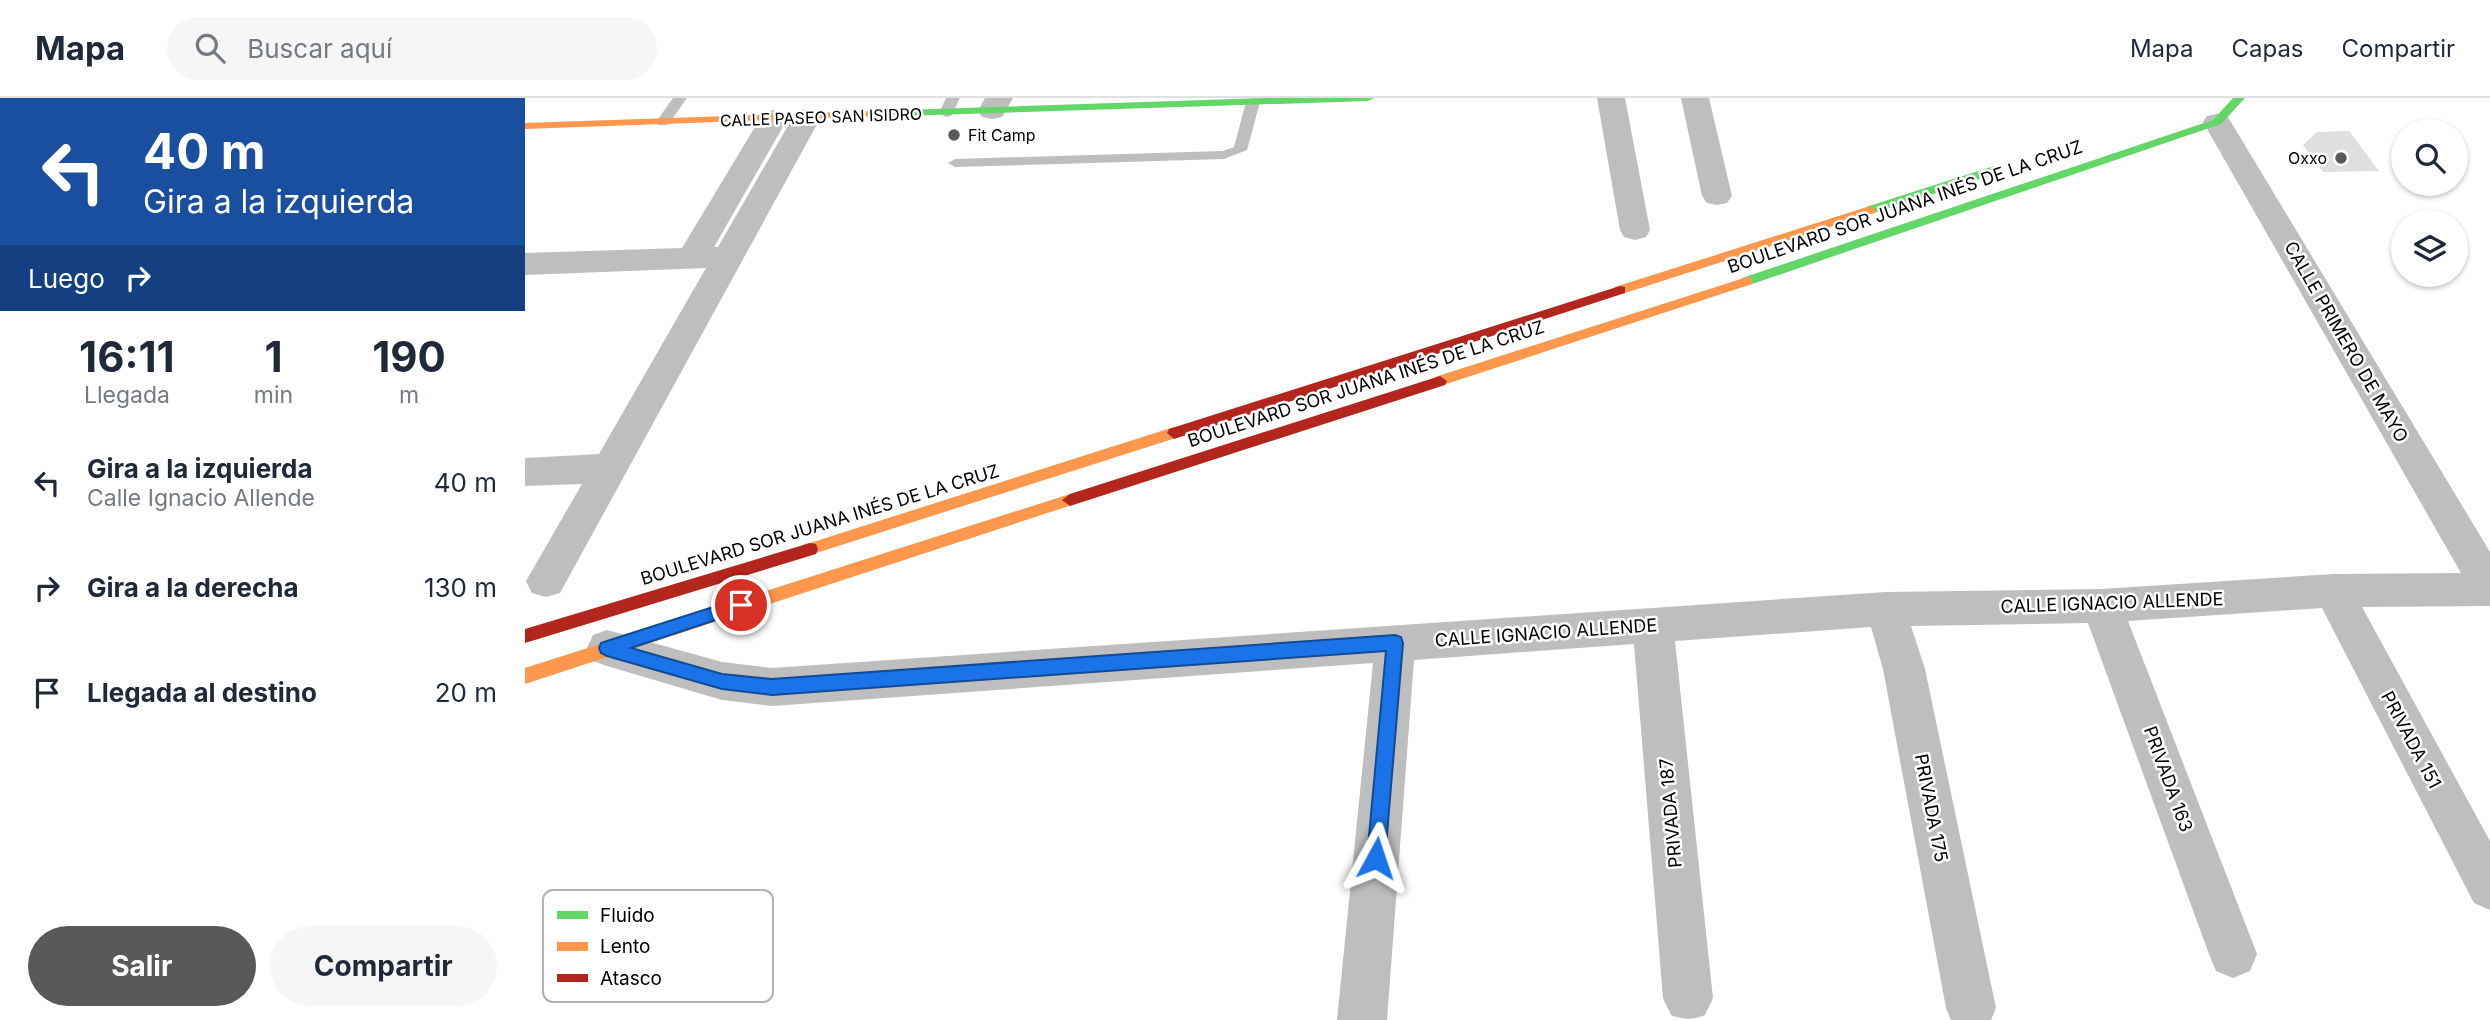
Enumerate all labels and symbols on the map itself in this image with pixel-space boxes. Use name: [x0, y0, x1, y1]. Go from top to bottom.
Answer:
street label: CALLE PASEO SAN ISIDRO: [720, 103, 922, 131]
place label: Fit Camp: [968, 125, 1036, 145]
marker: Fit Camp: [946, 127, 962, 143]
street label: BOULEVARD SOR JUANA INÉS DE LA CRUZ: [1724, 135, 2085, 277]
place label: Oxxo: [2288, 148, 2327, 168]
marker: Oxxo: [2333, 150, 2349, 166]
street label: CALLE PRIMERO DE MAYO: [2280, 238, 2413, 446]
street label: BOULEVARD SOR JUANA INÉS DE LA CRUZ: [1185, 315, 1547, 451]
street label: BOULEVARD SOR JUANA INÉS DE LA CRUZ: [638, 459, 1002, 589]
pin: [711, 575, 771, 635]
street label: CALLE IGNACIO ALLENDE: [2000, 588, 2224, 617]
street label: CALLE IGNACIO ALLENDE: [1434, 614, 1658, 651]
street label: PRIVADA 151: [2377, 688, 2446, 792]
street label: PRIVADA 163: [2140, 723, 2197, 835]
street label: PRIVADA 175: [1911, 752, 1952, 864]
street label: PRIVADA 187: [1655, 757, 1686, 869]
position arrow: [1339, 821, 1413, 895]
legend: [543, 890, 773, 1002]
text: Fluido: [600, 904, 655, 927]
text: Lento: [600, 935, 650, 958]
text: Atasco: [600, 967, 662, 990]

